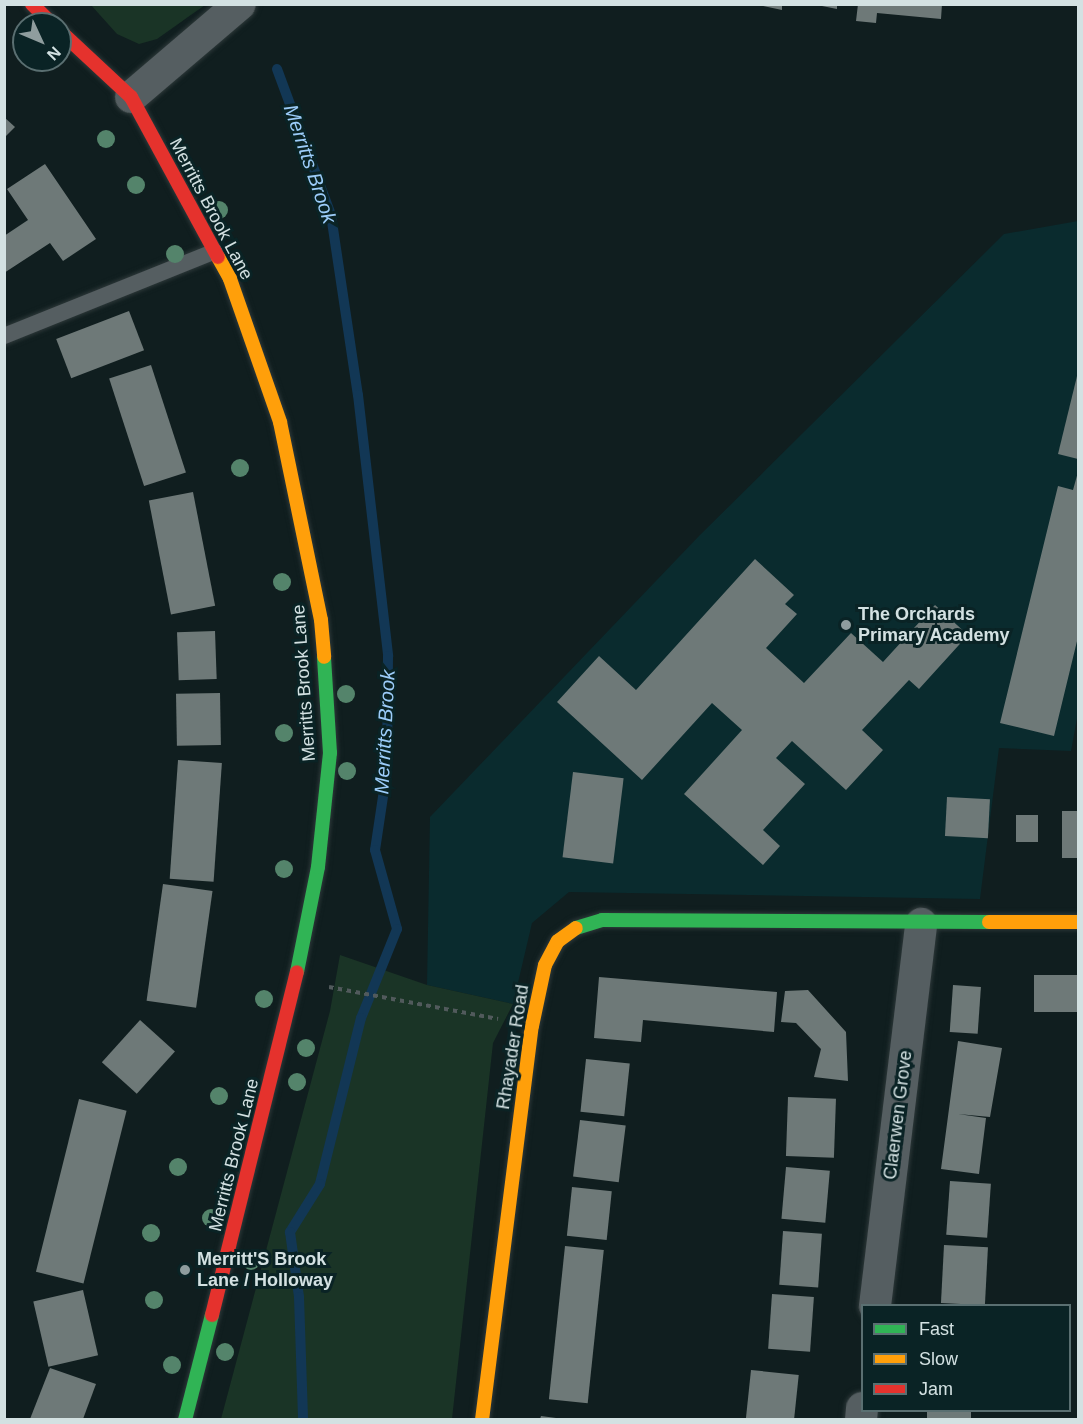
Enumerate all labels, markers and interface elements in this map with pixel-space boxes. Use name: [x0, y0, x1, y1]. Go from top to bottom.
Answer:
north arrow: [12, 12, 72, 72]
text: N: [44, 43, 64, 64]
water label: Merritts Brook: [278, 101, 342, 227]
street label: Merritts Brook Lane: [165, 135, 257, 283]
street label: Merritts Brook Lane: [288, 604, 320, 762]
place label: The Orchards Primary Academy: [858, 604, 1010, 646]
marker: The Orchards Primary Academy: [839, 618, 853, 632]
water label: Merritts Brook: [370, 669, 400, 795]
street label: Rhayader Road: [492, 983, 534, 1111]
street label: Claerwen Grove: [879, 1049, 917, 1181]
street label: Merritts Brook Lane: [205, 1076, 263, 1234]
place label: Merritt'S Brook Lane / Holloway: [197, 1249, 333, 1292]
marker: Merritt'S Brook Lane / Holloway: [178, 1263, 192, 1277]
legend: [861, 1304, 1071, 1412]
text: Fast: [919, 1319, 954, 1339]
text: Slow: [919, 1349, 958, 1369]
text: Jam: [919, 1379, 953, 1399]

